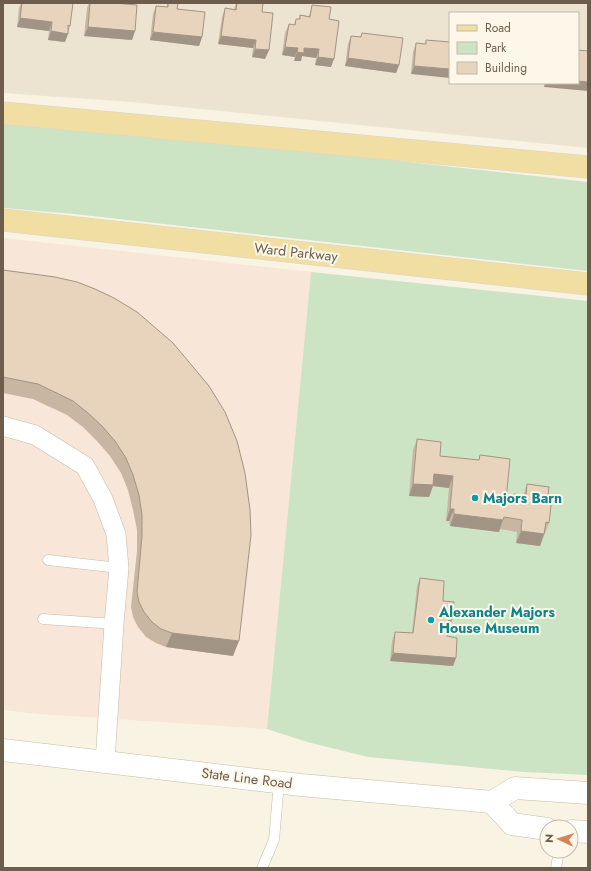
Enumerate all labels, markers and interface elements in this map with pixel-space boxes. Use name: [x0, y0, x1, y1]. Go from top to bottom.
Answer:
legend: [449, 12, 579, 84]
text: Road: [485, 19, 511, 37]
text: Park: [485, 39, 507, 57]
text: Building: [485, 59, 527, 77]
street label: Ward Parkway: [253, 238, 339, 266]
place label: Majors Barn: [483, 488, 562, 508]
marker: Majors Barn: [470, 493, 480, 503]
place label: Alexander Majors House Museum: [438, 602, 555, 638]
marker: Alexander Majors House Museum: [426, 615, 436, 625]
street label: State Line Road: [200, 763, 294, 793]
north arrow: [539, 819, 579, 859]
text: N: [541, 833, 557, 843]

